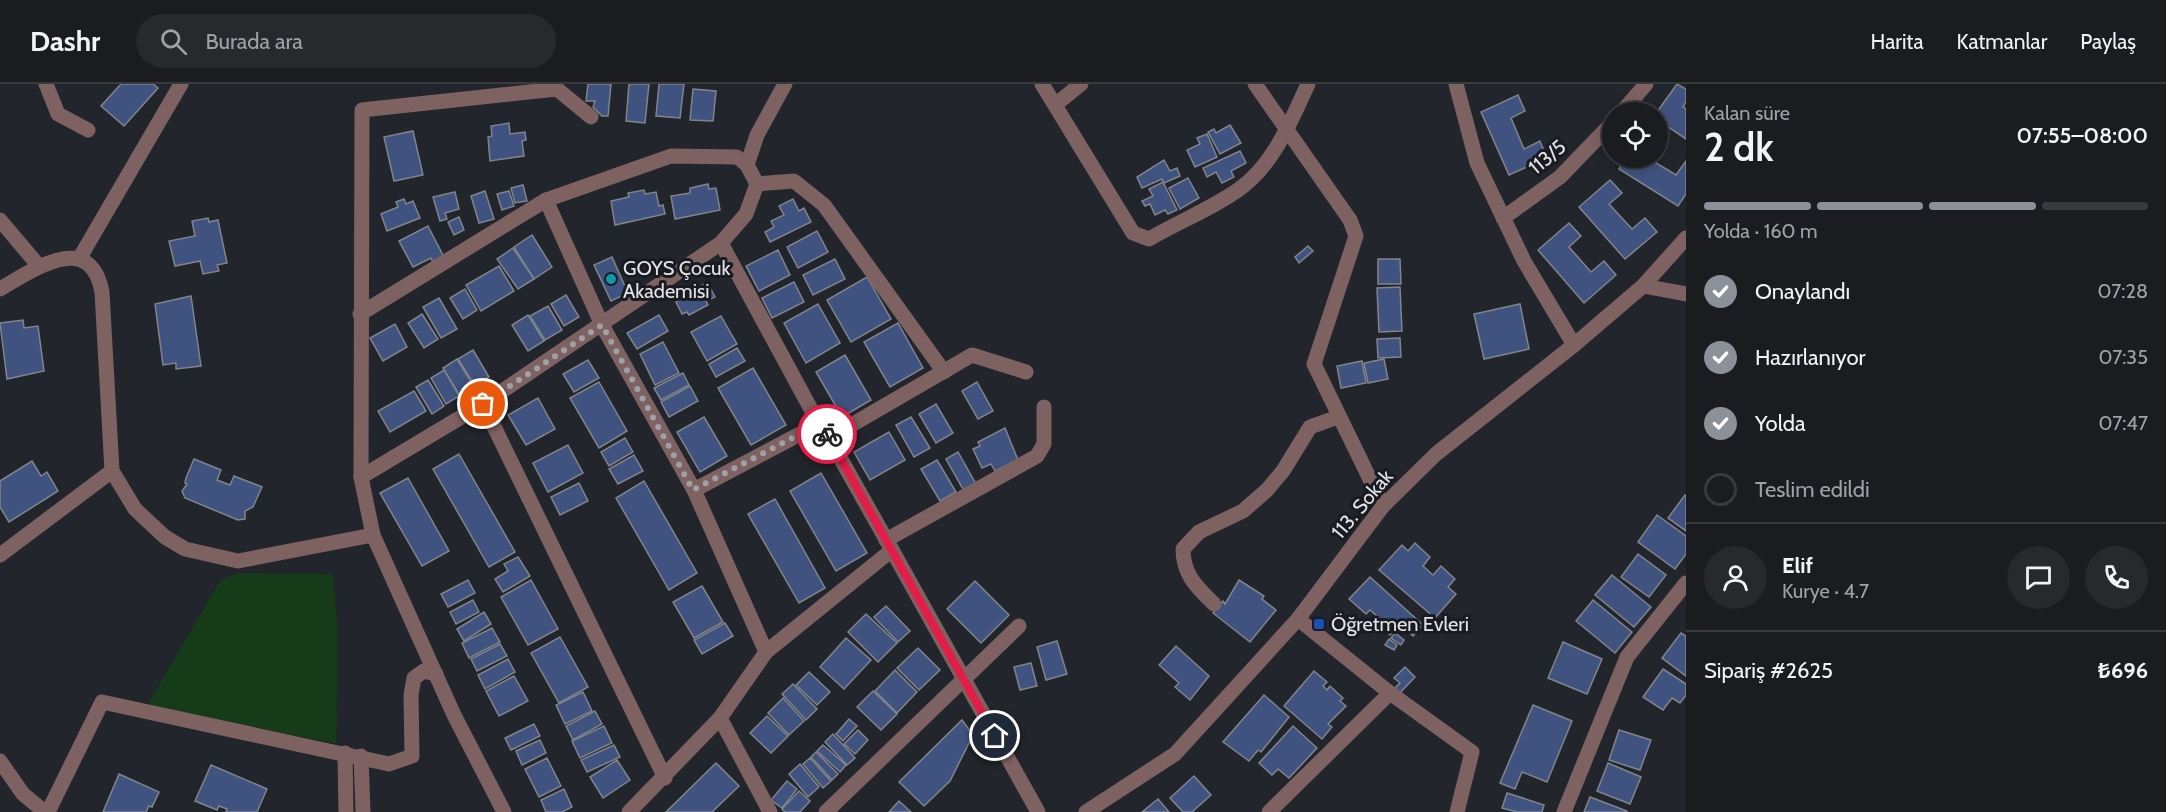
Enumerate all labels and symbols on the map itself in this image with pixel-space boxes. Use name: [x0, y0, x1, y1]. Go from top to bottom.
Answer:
street label: 113/5: [1524, 135, 1570, 179]
place label: GOYS Çocuk Akademisi: [623, 256, 730, 303]
marker: GOYS Çocuk Akademisi: [604, 272, 618, 286]
pin: [457, 378, 508, 429]
courier: [797, 404, 857, 464]
street label: 113. Sokak: [1326, 465, 1398, 543]
place label: Öğretmen Evleri: [1331, 612, 1469, 636]
marker: Öğretmen Evleri: [1312, 617, 1326, 631]
pin: [969, 710, 1020, 761]

